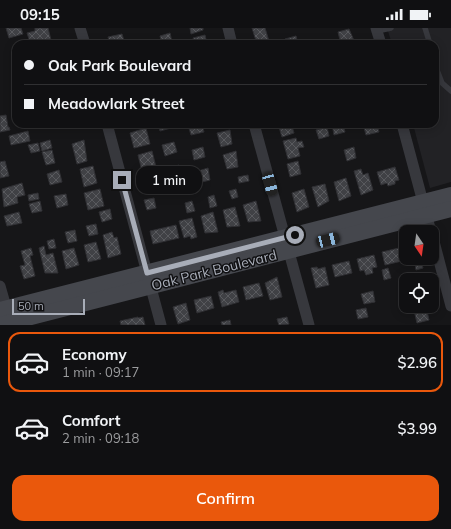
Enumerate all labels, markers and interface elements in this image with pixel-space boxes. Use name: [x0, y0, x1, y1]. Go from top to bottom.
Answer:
text: 09:15: [20, 5, 60, 24]
text: Oak Park Boulevard: [48, 56, 191, 75]
text: Meadowlark Street: [48, 94, 185, 113]
callout: 1 min: [136, 166, 202, 194]
route end: [113, 171, 131, 189]
car: [261, 171, 279, 197]
text: 1 min: [152, 172, 186, 188]
north arrow: [399, 225, 439, 265]
map controls: [399, 225, 439, 313]
route start: [286, 226, 304, 244]
car: [315, 231, 341, 249]
street label: Oak Park Boulevard: [149, 246, 279, 294]
button: locate: [399, 273, 439, 313]
scale bar: [12, 297, 85, 316]
text: 50 m: [18, 299, 44, 313]
icon: car: [14, 344, 50, 380]
text: Economy: [62, 345, 127, 364]
text: $2.96: [397, 353, 437, 372]
text: 1 min · 09:17: [62, 364, 139, 380]
icon: car: [14, 410, 50, 446]
text: Comfort: [62, 411, 120, 430]
text: $3.99: [397, 419, 437, 438]
text: 2 min · 09:18: [62, 430, 139, 446]
button: Confirm: [12, 475, 439, 521]

